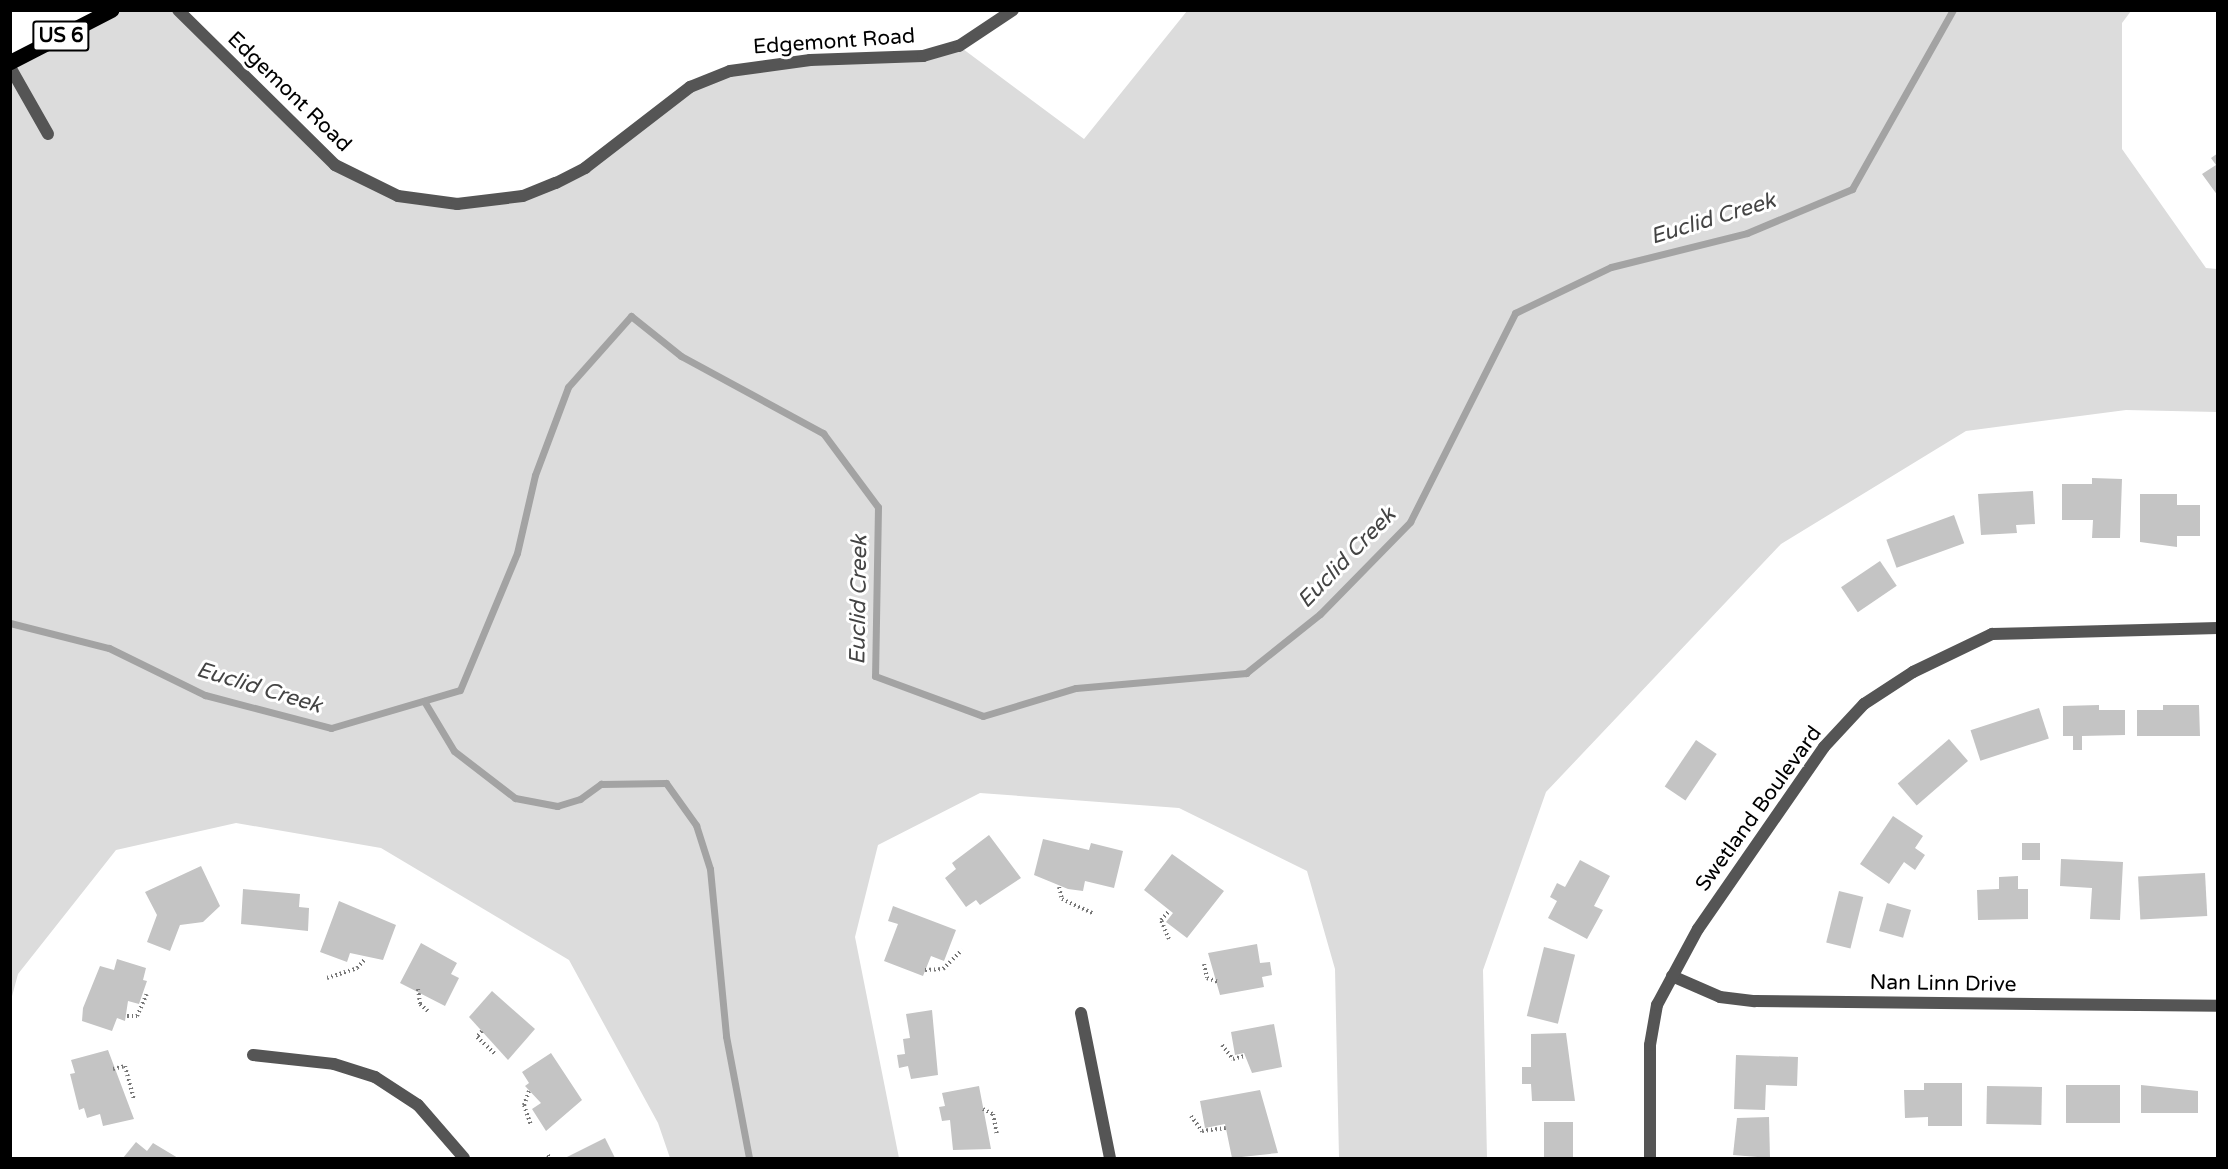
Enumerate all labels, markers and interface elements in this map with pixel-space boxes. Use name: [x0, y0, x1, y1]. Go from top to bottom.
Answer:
road number: US 6: [31, 19, 91, 53]
street label: Edgemont Road: [752, 24, 916, 60]
street label: Edgemont Road: [222, 27, 356, 157]
water label: Euclid Creek: [1647, 187, 1779, 251]
water label: Euclid Creek: [1293, 502, 1401, 614]
water label: Euclid Creek: [845, 535, 873, 665]
water label: Euclid Creek: [193, 656, 325, 720]
street label: Swetland Boulevard: [1691, 722, 1827, 896]
street label: Nan Linn Drive: [1869, 970, 2017, 998]

